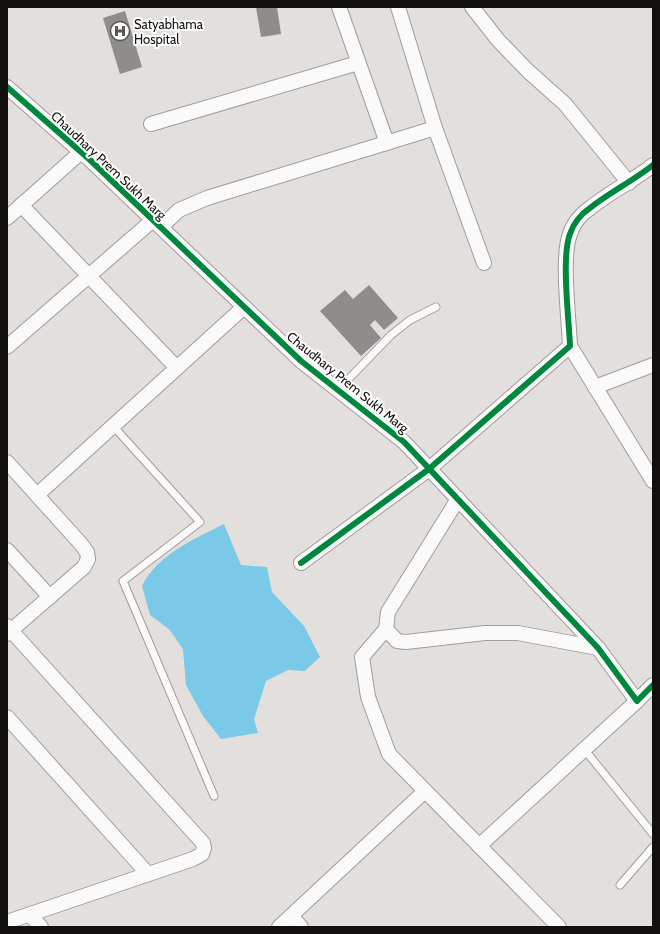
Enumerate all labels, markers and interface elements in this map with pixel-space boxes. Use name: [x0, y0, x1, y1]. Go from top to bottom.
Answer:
place label: Satyabhama Hospital: [134, 16, 204, 47]
hospital icon: Satyabhama Hospital: [109, 20, 131, 42]
street label: Chaudhary Prem Sukh Marg: [48, 107, 170, 223]
street label: Chaudhary Prem Sukh Marg: [284, 328, 412, 436]

